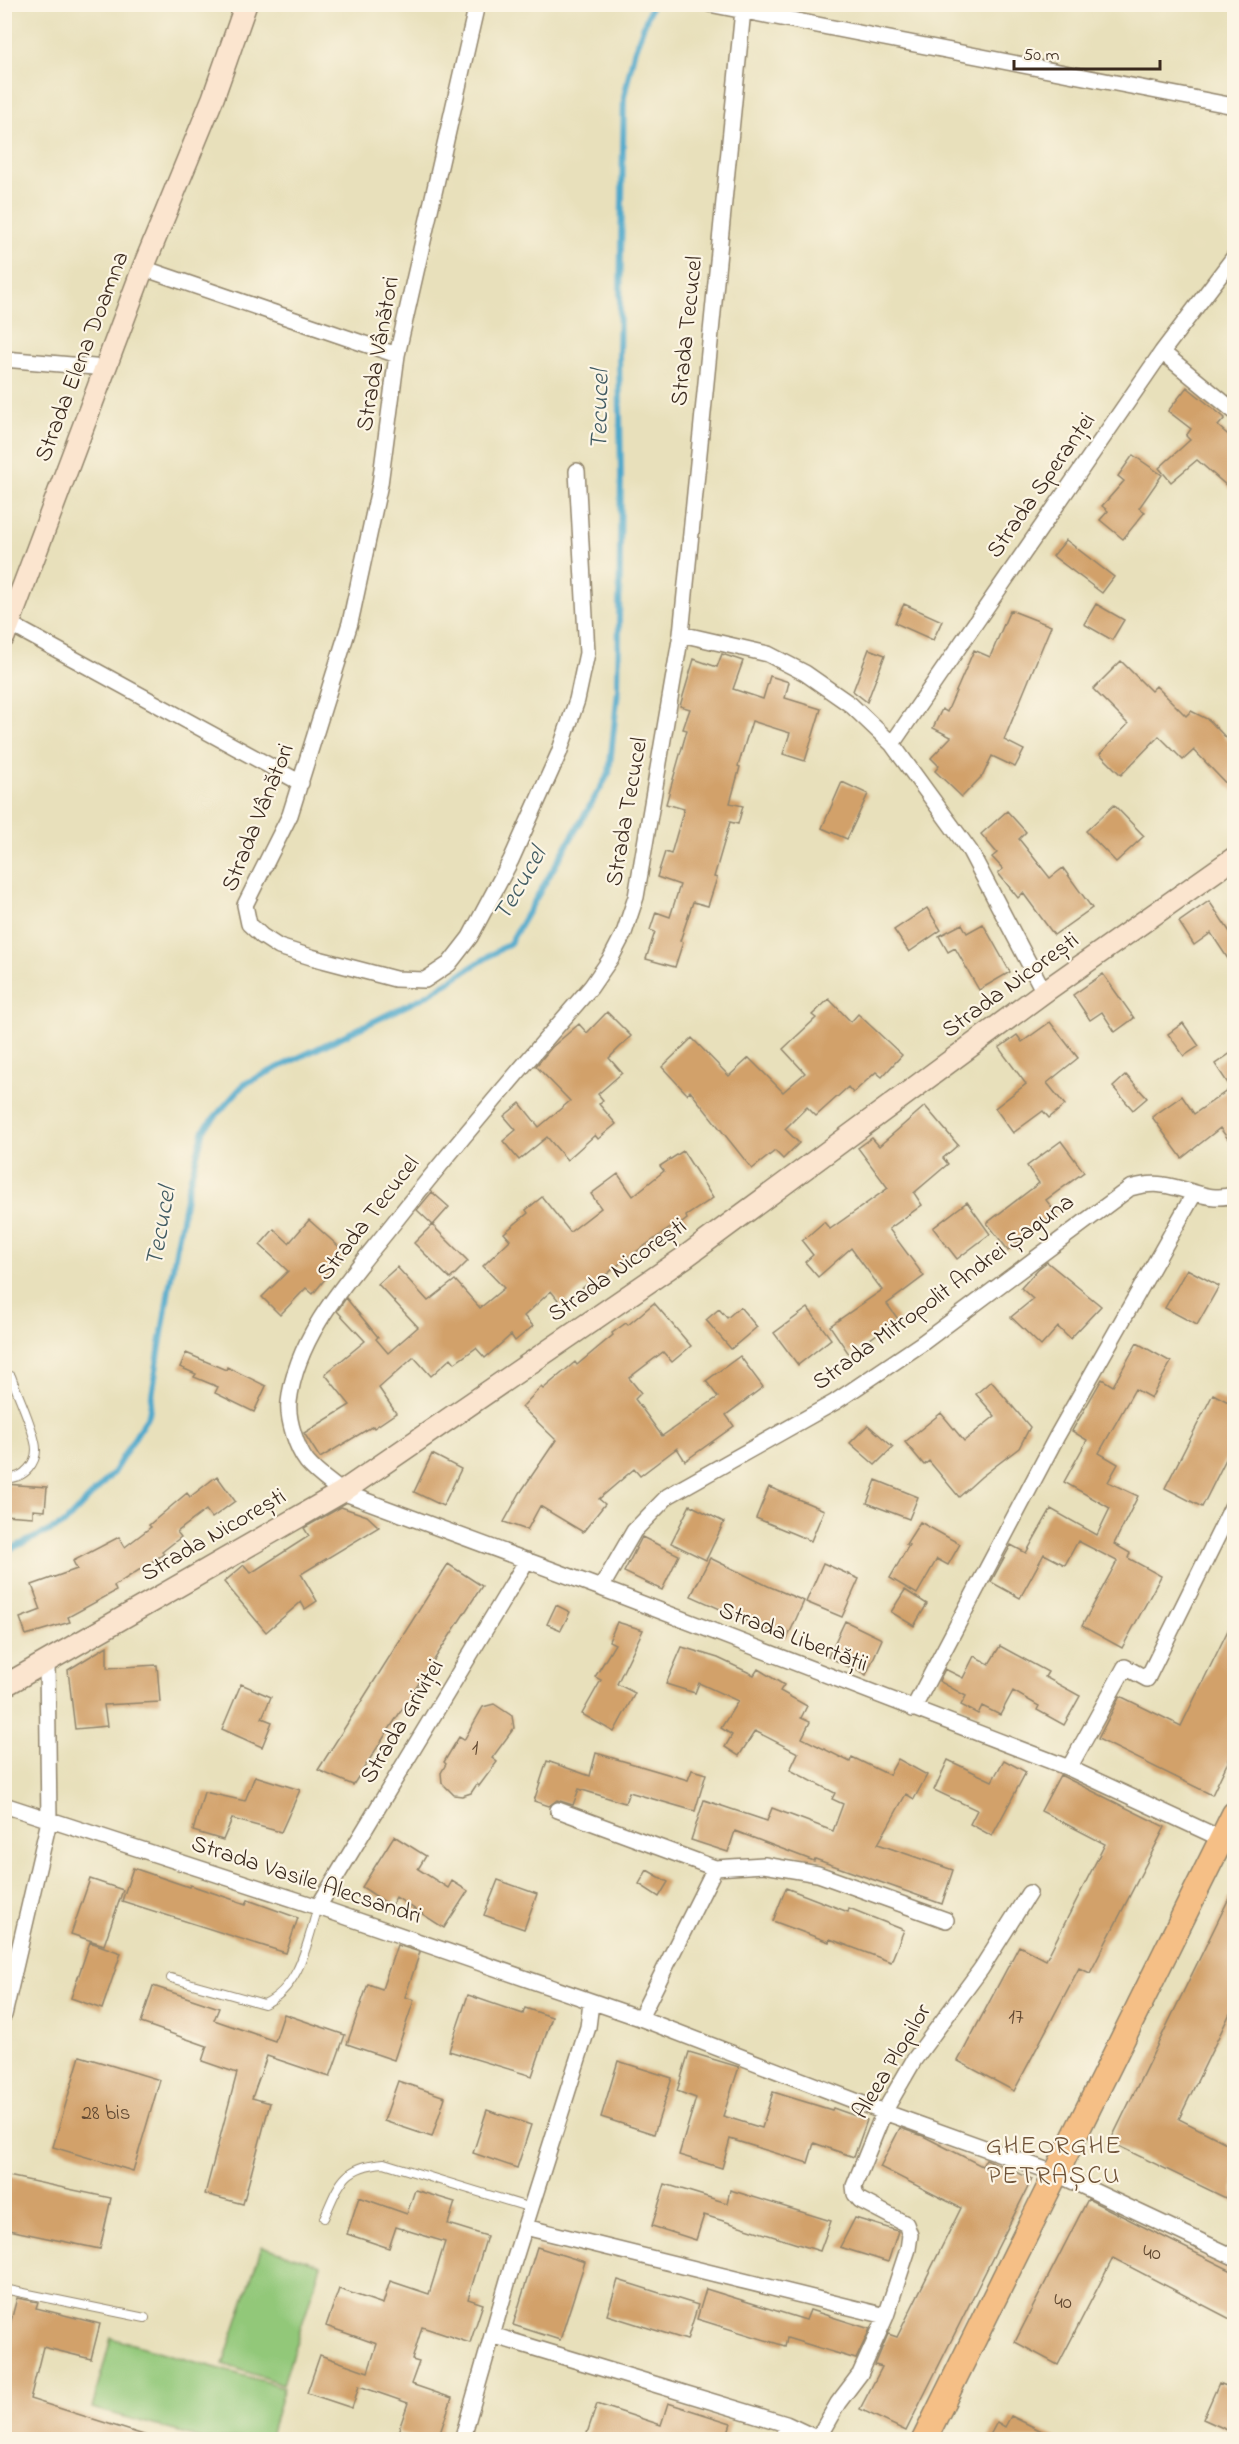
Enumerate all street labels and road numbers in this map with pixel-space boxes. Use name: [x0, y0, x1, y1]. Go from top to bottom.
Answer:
street label: Strada Elena Doamna: [27, 247, 139, 467]
street label: Strada Tecucel: [663, 254, 713, 408]
street label: Strada Vânători: [348, 274, 410, 434]
street label: Strada Speranței: [979, 406, 1105, 566]
street label: Strada Tecucel: [598, 735, 658, 889]
street label: Strada Vânători: [213, 739, 305, 897]
street label: Strada Nicorești: [935, 924, 1087, 1048]
street label: Strada Tecucel: [309, 1149, 429, 1289]
street label: Strada Mitropolit Andrei Șaguna: [806, 1186, 1082, 1400]
street label: Strada Nicorești: [541, 1210, 695, 1332]
street label: Strada Nicorești: [135, 1480, 293, 1592]
street label: Strada Libertății: [713, 1593, 873, 1683]
street label: Strada Griviței: [352, 1653, 454, 1791]
street label: Strada Vasile Alecsandri: [186, 1827, 426, 1935]
street label: Aleea Plopilor: [845, 1997, 942, 2127]

